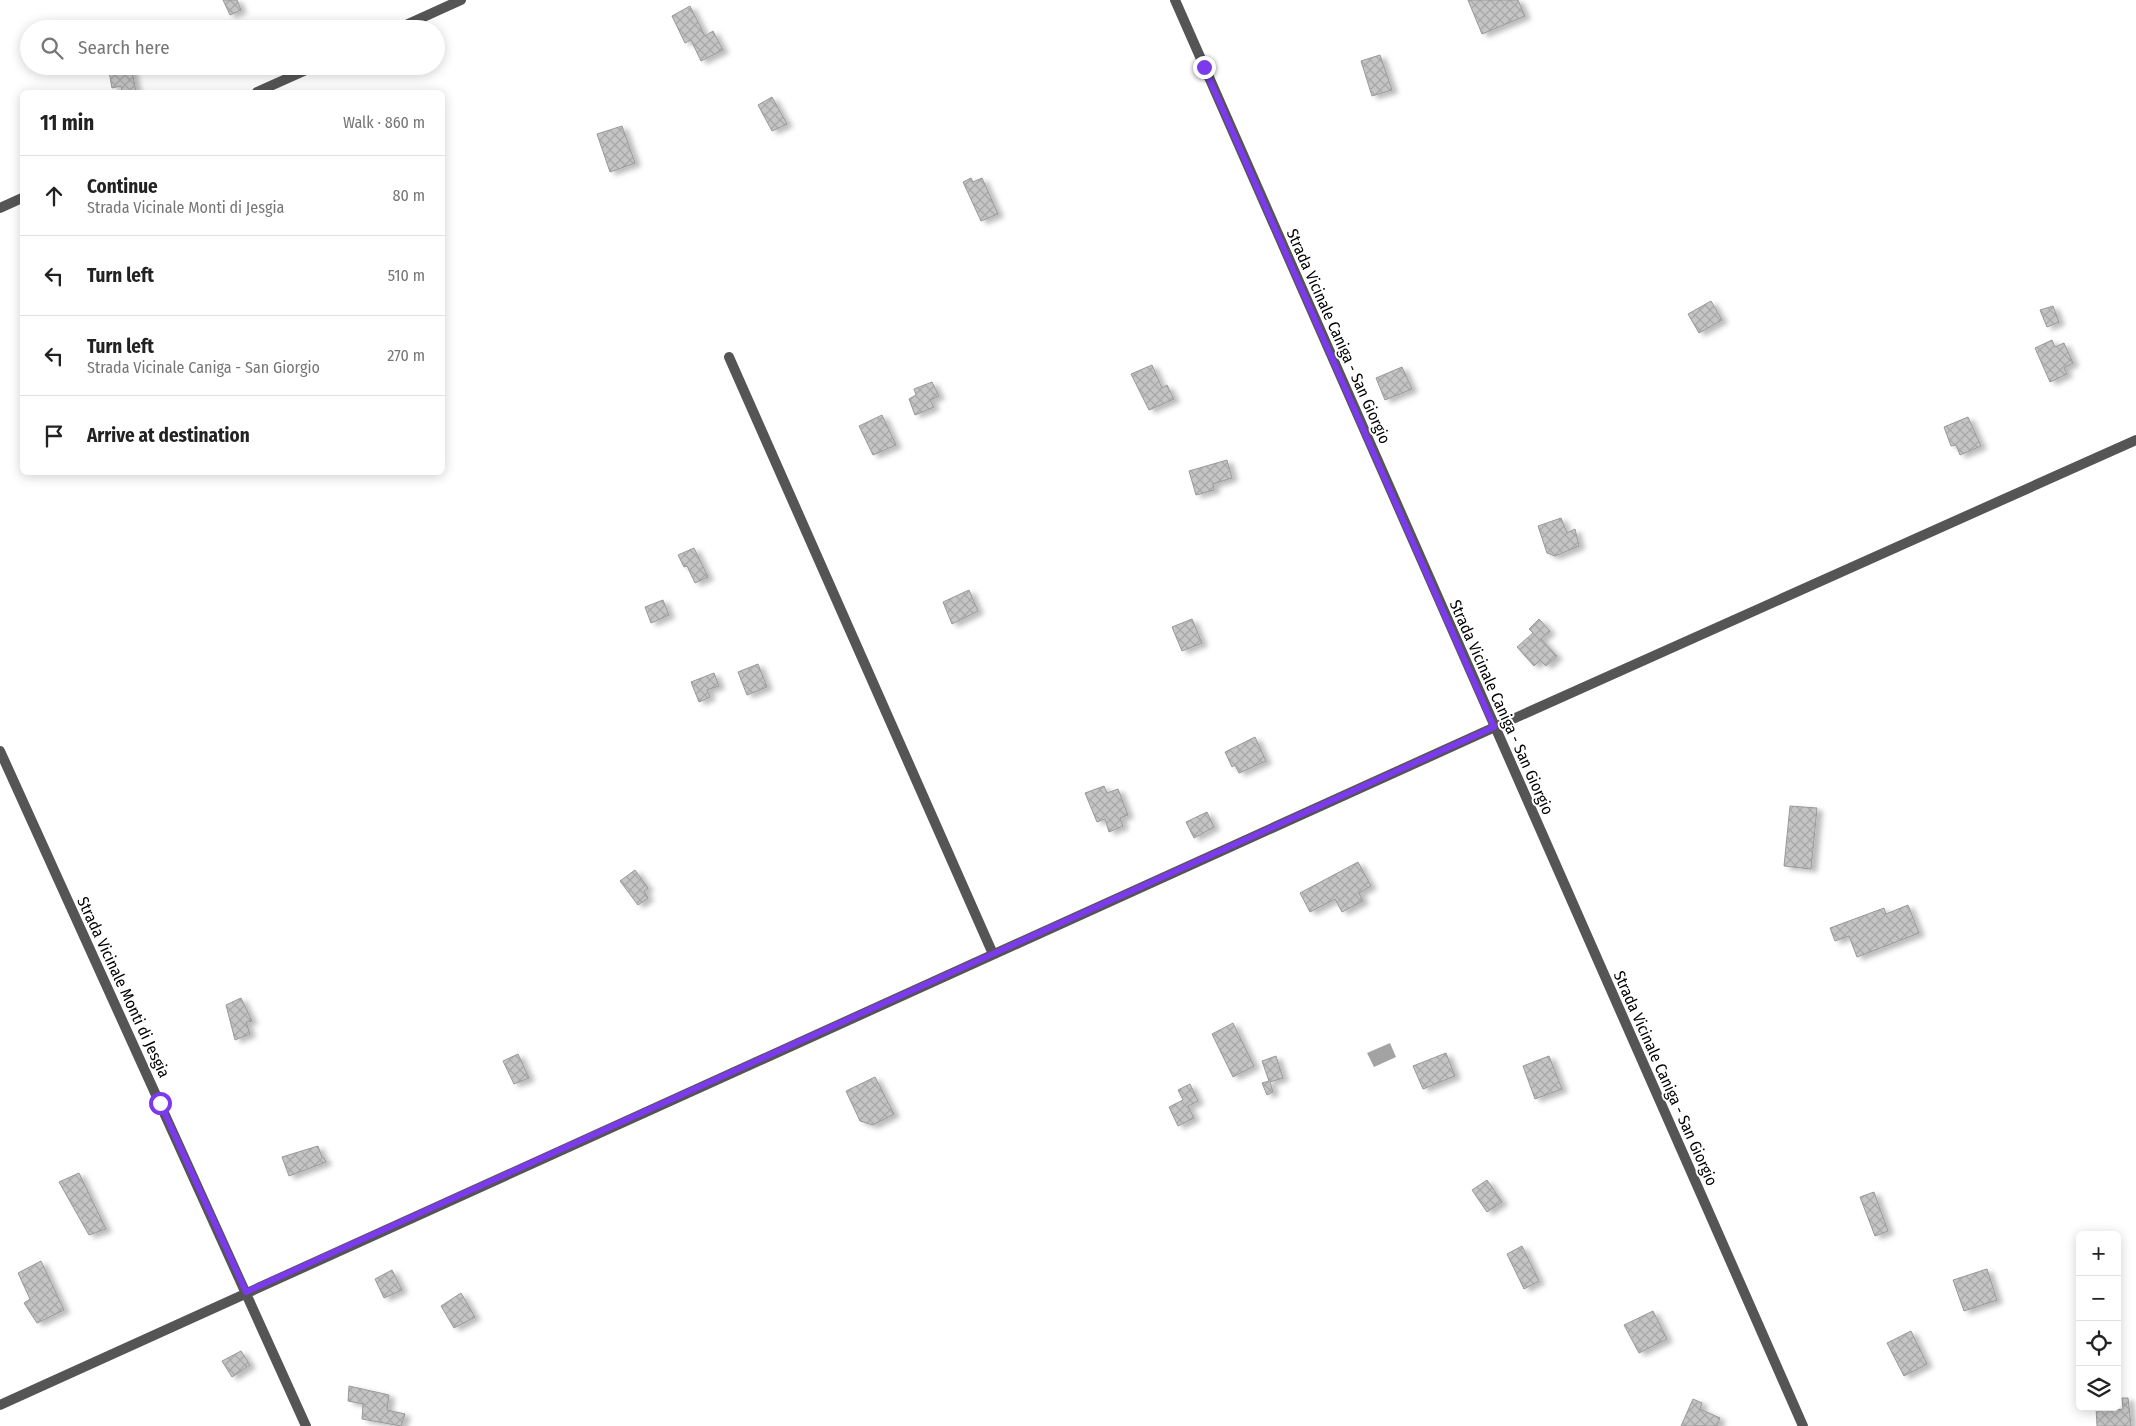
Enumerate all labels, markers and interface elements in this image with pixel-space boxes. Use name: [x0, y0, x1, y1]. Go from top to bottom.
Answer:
search box: [20, 20, 445, 75]
icon: search: [38, 34, 66, 62]
text: Search here: [78, 36, 170, 59]
route end: [1193, 56, 1216, 79]
text: 11 min: [40, 110, 94, 136]
text: Walk · 860 m: [343, 113, 425, 132]
text: Continue: [87, 175, 158, 198]
icon: ahead: [40, 182, 68, 210]
text: 80 m: [393, 186, 425, 205]
text: Strada Vicinale Monti di Jesgia: [87, 198, 284, 217]
street label: Strada Vicinale Caniga - San Giorgio: [1282, 226, 1395, 446]
icon: left: [40, 262, 68, 290]
text: Turn left: [87, 264, 154, 287]
text: 510 m: [388, 266, 425, 285]
text: Turn left: [87, 335, 154, 358]
icon: left: [40, 342, 68, 370]
text: 270 m: [387, 346, 425, 365]
text: Strada Vicinale Caniga - San Giorgio: [87, 358, 320, 377]
icon: arrive: [40, 422, 68, 450]
text: Arrive at destination: [87, 424, 250, 447]
street label: Strada Vicinale Caniga - San Giorgio: [1445, 597, 1558, 817]
street label: Strada Vicinale Monti di Jesgia: [73, 894, 174, 1081]
street label: Strada Vicinale Caniga - San Giorgio: [1609, 968, 1722, 1188]
route start: [149, 1092, 172, 1115]
map controls: [2076, 1231, 2121, 1411]
button: +: [2076, 1231, 2121, 1276]
button: −: [2076, 1276, 2121, 1321]
button: locate: [2076, 1321, 2121, 1366]
button: layers: [2076, 1366, 2121, 1411]

